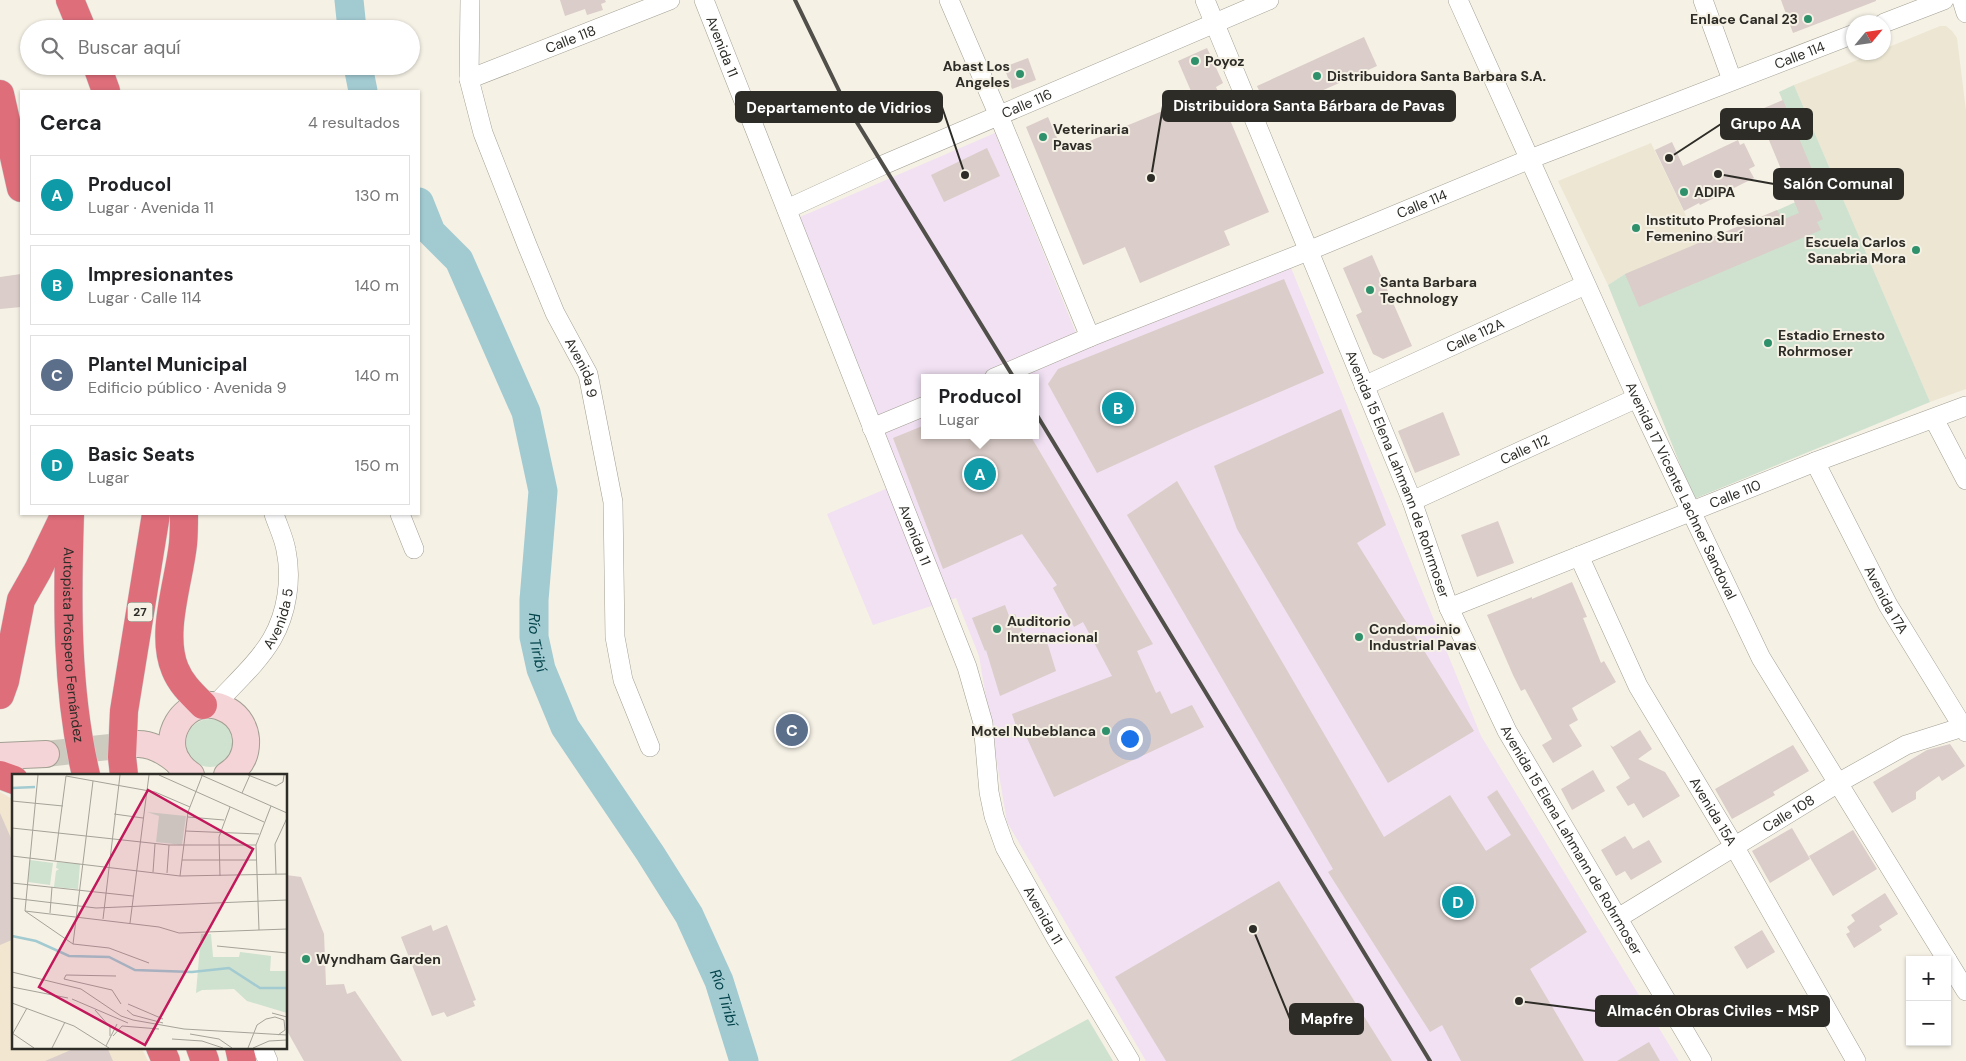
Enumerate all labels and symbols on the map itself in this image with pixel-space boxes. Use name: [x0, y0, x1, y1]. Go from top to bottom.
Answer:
place label: Enlace Canal 23: [1690, 10, 1798, 28]
street label: Avenida 11: [702, 13, 742, 80]
marker: Enlace Canal 23: [1802, 13, 1814, 25]
north arrow: [1846, 15, 1891, 60]
street label: Calle 118: [543, 21, 598, 57]
street label: Calle 114: [1772, 37, 1828, 73]
place label: Poyoz: [1205, 52, 1245, 70]
marker: Poyoz: [1189, 55, 1201, 67]
place label: Abast Los Angeles: [943, 57, 1010, 91]
place label: Distribuidora Santa Barbara S.A.: [1327, 67, 1546, 85]
marker: Abast Los Angeles: [1014, 68, 1026, 80]
marker: Distribuidora Santa Barbara S.A.: [1311, 70, 1323, 82]
street label: Calle 116: [999, 85, 1055, 122]
callout: Distribuidora Santa Bárbara de Pavas: [1163, 91, 1455, 121]
callout: Departamento de Vidrios: [736, 92, 942, 122]
text: Distribuidora Santa Bárbara de Pavas: [1173, 96, 1445, 116]
text: Departamento de Vidrios: [746, 98, 932, 118]
callout: Grupo AA: [1721, 109, 1812, 139]
text: Grupo AA: [1731, 114, 1802, 134]
place label: Veterinaria Pavas: [1053, 120, 1129, 154]
marker: Veterinaria Pavas: [1037, 131, 1049, 143]
callout: Salón Comunal: [1774, 169, 1903, 199]
text: Salón Comunal: [1783, 174, 1893, 194]
place label: ADIPA: [1694, 183, 1735, 201]
street label: Calle 114: [1394, 185, 1450, 222]
marker: ADIPA: [1678, 186, 1690, 198]
place label: Instituto Profesional Femenino Surí: [1646, 211, 1784, 245]
marker: Instituto Profesional Femenino Surí: [1630, 222, 1642, 234]
place label: Escuela Carlos Sanabria Mora: [1806, 233, 1906, 267]
marker: Escuela Carlos Sanabria Mora: [1910, 244, 1922, 256]
place label: Santa Barbara Technology: [1380, 273, 1477, 307]
marker: Santa Barbara Technology: [1364, 284, 1376, 296]
street label: Calle 112A: [1443, 314, 1507, 356]
place label: Estadio Ernesto Rohrmoser: [1778, 326, 1885, 360]
street label: Avenida 9: [561, 335, 601, 399]
marker: Estadio Ernesto Rohrmoser: [1762, 337, 1774, 349]
street label: Avenida 15 Elena Lahmann de Rohrmoser: [1342, 348, 1454, 600]
street label: Avenida 17 Vicente Lachner Sandoval: [1622, 379, 1741, 602]
pin: B: [1102, 389, 1134, 427]
street label: Calle 112: [1497, 430, 1552, 468]
pin: A: [964, 455, 996, 493]
street label: Calle 110: [1707, 476, 1763, 512]
street label: Avenida 11: [895, 502, 935, 568]
street label: Autopista Próspero Fernández: [59, 547, 88, 744]
street label: Avenida 17A: [1860, 563, 1912, 637]
street label: Avenida 5: [259, 587, 297, 653]
road number: 27: [128, 602, 152, 622]
place label: Auditorio Internacional: [1007, 612, 1098, 646]
water label: Río Tiribí: [524, 613, 552, 677]
place label: Condomoinio Industrial Pavas: [1369, 620, 1477, 654]
marker: Auditorio Internacional: [991, 623, 1003, 635]
marker: Condomoinio Industrial Pavas: [1353, 631, 1365, 643]
pin: C: [776, 711, 808, 749]
place label: Motel Nubeblanca: [971, 722, 1096, 740]
street label: Avenida 15 Elena Lahmann de Rohrmoser: [1497, 722, 1646, 958]
marker: Motel Nubeblanca: [1100, 725, 1112, 737]
your location: [1117, 726, 1143, 752]
inset map: [12, 774, 288, 1048]
street label: Avenida 15A: [1686, 774, 1741, 849]
street label: Calle 108: [1759, 791, 1818, 836]
street label: Avenida 11: [1020, 883, 1067, 948]
pin: D: [1442, 883, 1474, 921]
place label: Wyndham Garden: [316, 950, 441, 968]
marker: Wyndham Garden: [300, 953, 312, 965]
water label: Río Tiribí: [705, 966, 743, 1031]
callout: Almacén Obras Civiles - MSP: [1596, 996, 1829, 1026]
text: Almacén Obras Civiles - MSP: [1607, 1001, 1819, 1021]
callout: Mapfre: [1290, 1004, 1363, 1034]
text: Mapfre: [1301, 1009, 1353, 1029]

